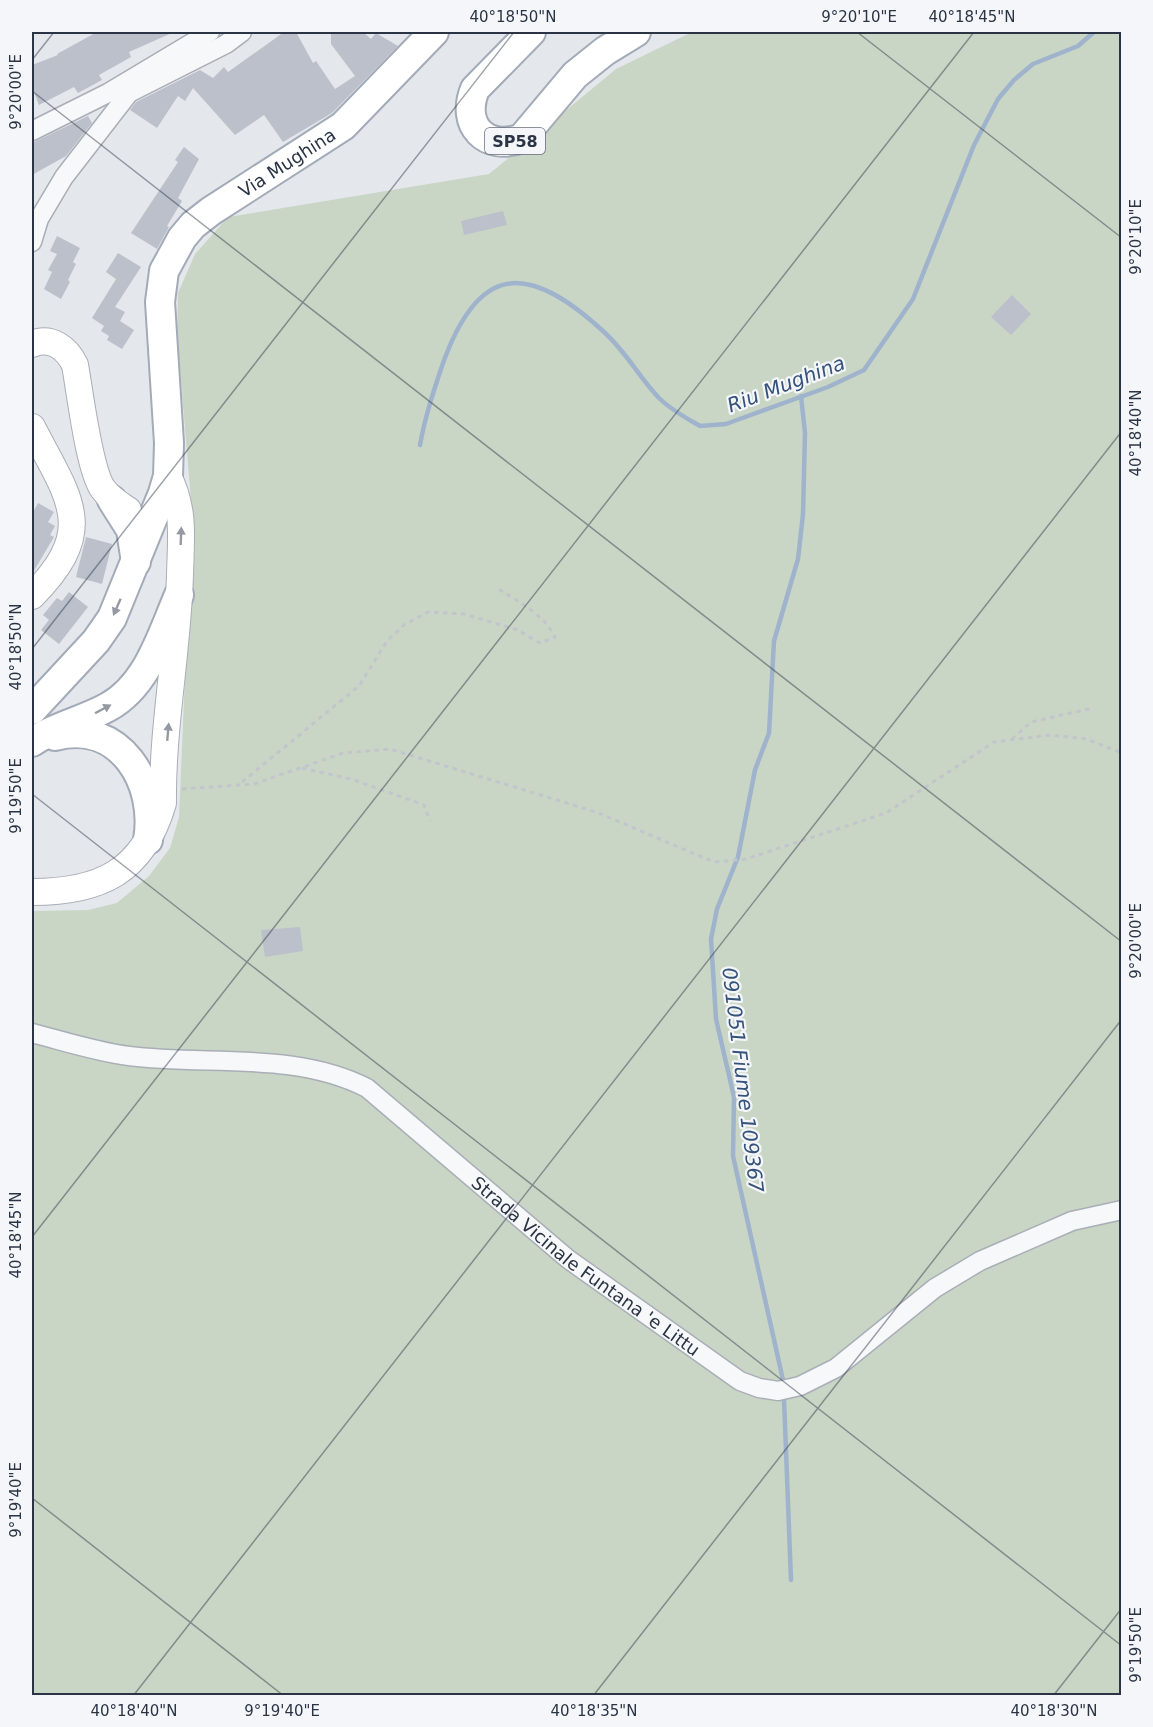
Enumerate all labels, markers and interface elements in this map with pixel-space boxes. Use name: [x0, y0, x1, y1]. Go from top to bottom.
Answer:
text: 40°18'50"N: [469, 8, 557, 26]
text: 9°20'10"E: [821, 8, 897, 26]
text: 40°18'45"N: [928, 8, 1016, 26]
text: 9°20'00"E: [7, 54, 25, 130]
street label: Via Mughina: [234, 123, 339, 201]
road number: SP58: [485, 128, 545, 154]
text: 9°20'10"E: [1127, 199, 1145, 275]
water label: Riu Mughina: [724, 351, 848, 417]
text: 40°18'40"N: [1127, 389, 1145, 477]
one-way arrow: [176, 527, 185, 546]
one-way arrow: [112, 599, 121, 616]
text: 40°18'50"N: [7, 603, 25, 691]
one-way arrow: [95, 704, 112, 714]
one-way arrow: [163, 723, 173, 742]
text: 9°19'50"E: [7, 758, 25, 834]
text: 9°20'00"E: [1127, 903, 1145, 979]
water label: 091051 Fiume 109367: [717, 966, 769, 1194]
street label: Strada Vicinale Funtana 'e Littu: [468, 1171, 704, 1360]
text: 40°18'45"N: [7, 1191, 25, 1279]
text: 9°19'40"E: [7, 1462, 25, 1538]
text: 9°19'50"E: [1127, 1607, 1145, 1683]
text: 40°18'40"N: [90, 1702, 178, 1720]
text: 9°19'40"E: [244, 1702, 320, 1720]
text: 40°18'35"N: [550, 1702, 638, 1720]
text: 40°18'30"N: [1010, 1702, 1098, 1720]

